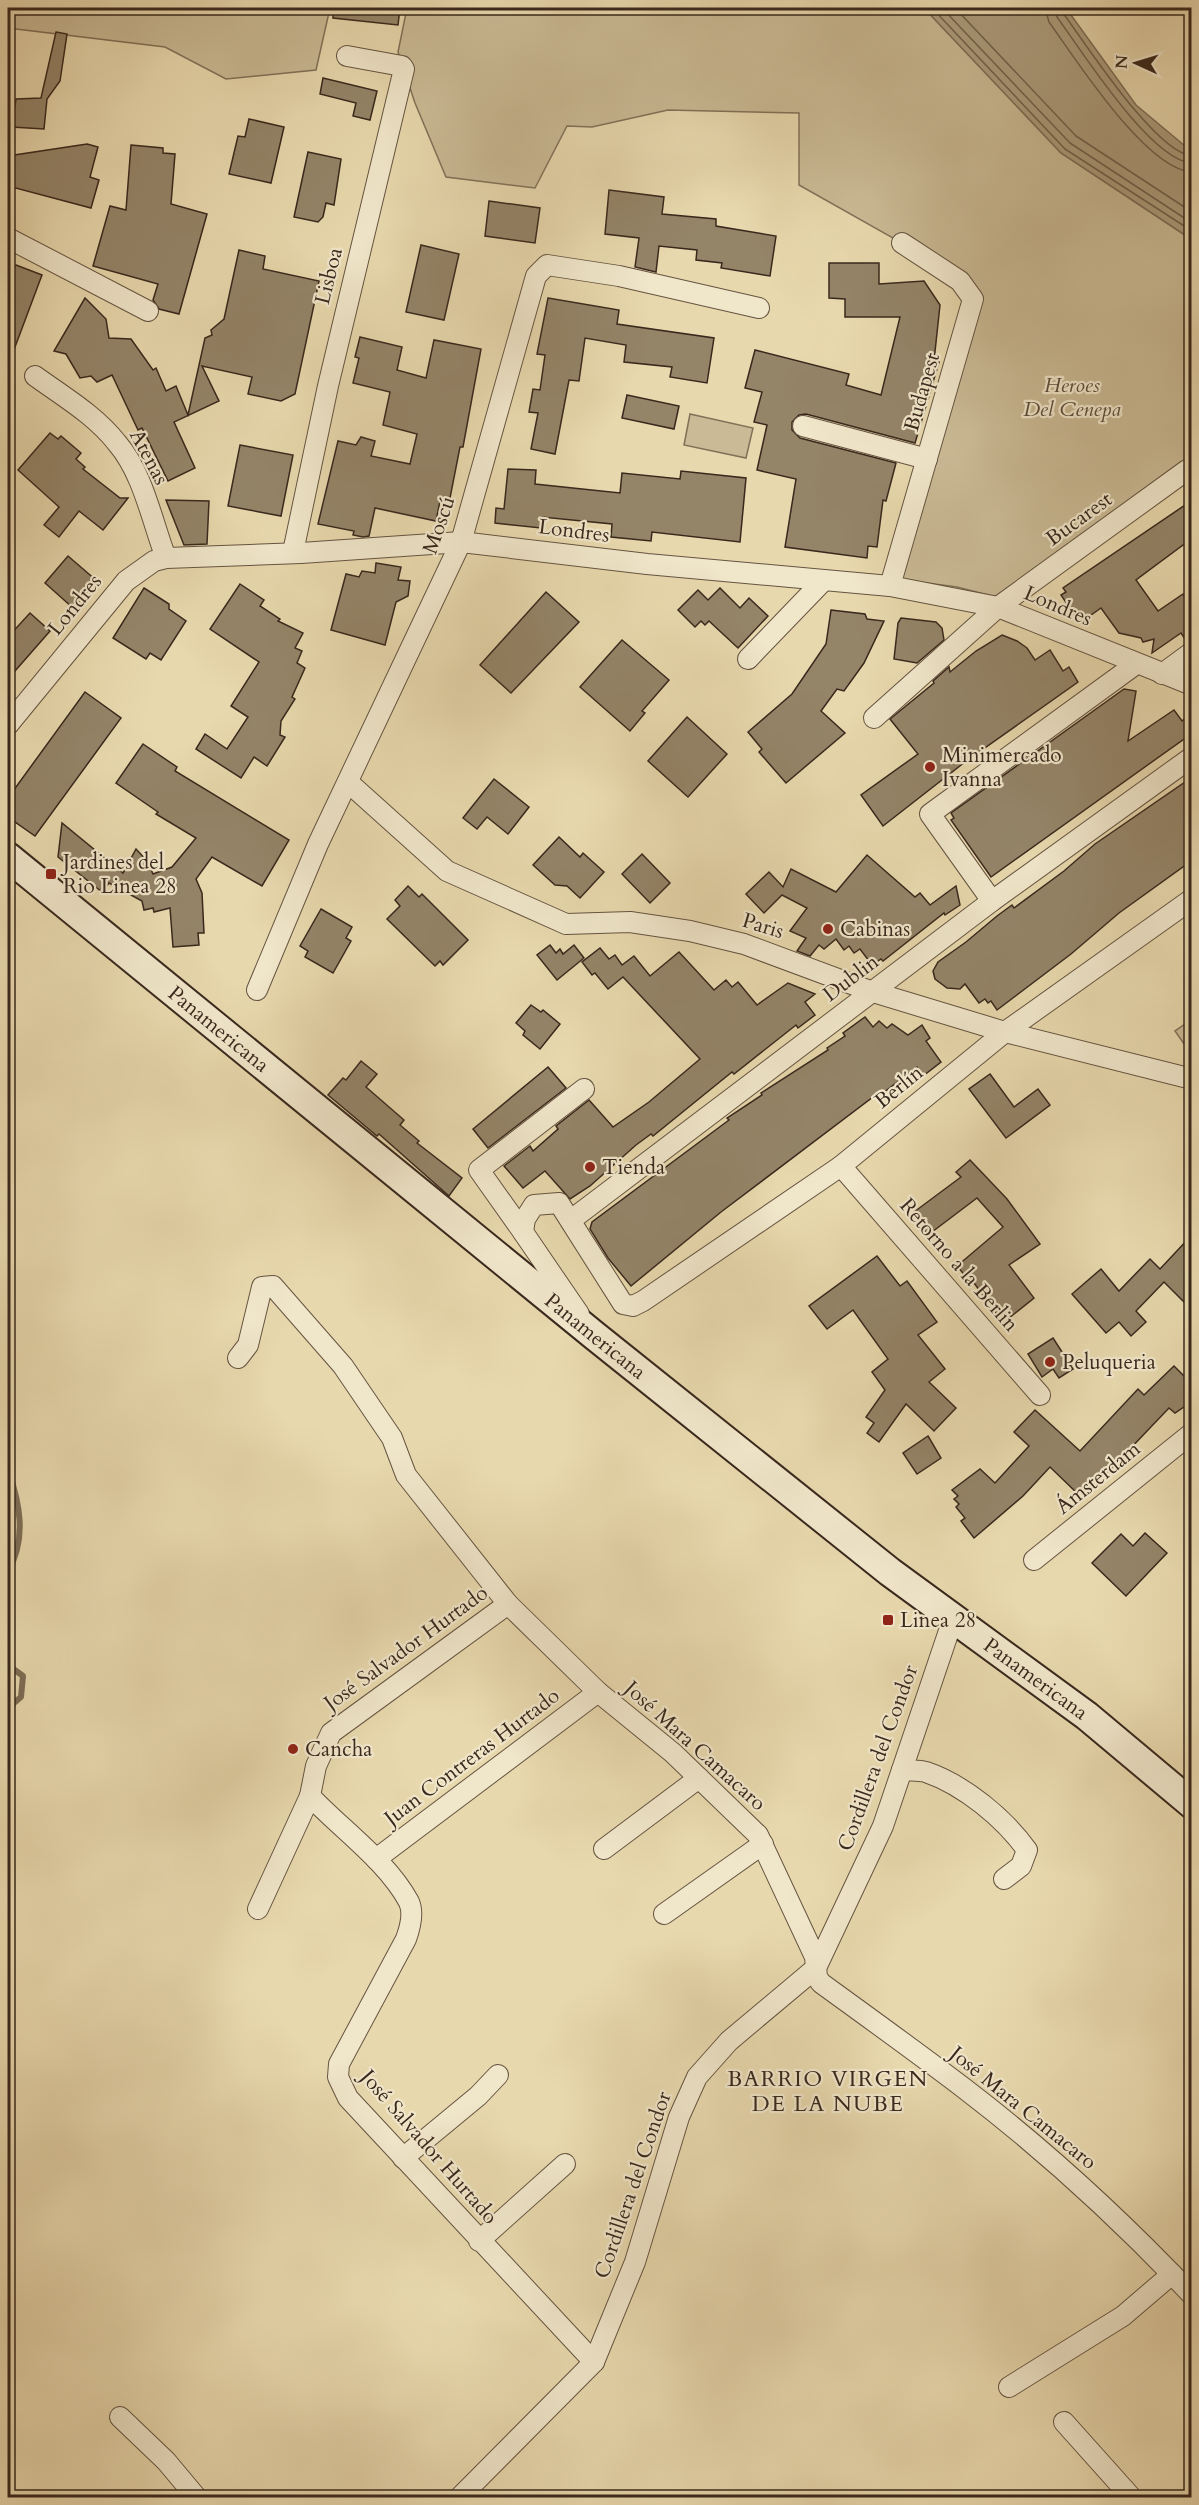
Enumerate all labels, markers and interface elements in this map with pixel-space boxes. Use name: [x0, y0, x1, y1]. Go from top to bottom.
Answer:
north arrow: [1106, 33, 1166, 93]
text: N: [1111, 54, 1133, 70]
street label: Lisboa: [308, 245, 350, 307]
street label: Budapest: [897, 349, 947, 435]
park label: Heroes Del Cenepa: [1023, 371, 1121, 424]
street label: Atenas: [122, 424, 176, 490]
street label: Bucarest: [1040, 485, 1118, 553]
street label: Moscú: [416, 492, 462, 558]
street label: Londres: [537, 512, 611, 550]
street label: Londres: [41, 568, 109, 642]
street label: Londres: [1019, 579, 1097, 633]
place label: Minimercado Ivanna: [942, 741, 1062, 794]
marker: Minimercado Ivanna: [923, 760, 937, 774]
place label: Jardines del Rio Linea 28: [60, 848, 177, 901]
marker: Jardines del Rio Linea 28: [44, 867, 58, 881]
street label: Paris: [739, 906, 787, 946]
place label: Cabinas: [840, 915, 910, 944]
marker: Cabinas: [821, 922, 835, 936]
street label: Dublin: [817, 947, 885, 1009]
street label: Panamericana: [162, 979, 276, 1079]
street label: Berlín: [869, 1058, 929, 1115]
place label: Tienda: [602, 1153, 665, 1182]
marker: Tienda: [583, 1160, 597, 1174]
street label: Retorno a la Berlin: [893, 1192, 1025, 1338]
street label: Panamericana: [538, 1286, 652, 1386]
place label: Peluqueria: [1062, 1348, 1156, 1377]
marker: Peluqueria: [1043, 1355, 1057, 1369]
street label: Ámsterdam: [1049, 1435, 1147, 1521]
street label: José Salvador Hurtado: [316, 1579, 494, 1719]
place label: Linea 28: [900, 1606, 976, 1635]
marker: Linea 28: [881, 1613, 895, 1627]
street label: Panamericana: [978, 1631, 1094, 1727]
street label: Cordillera del Condor: [831, 1661, 925, 1855]
street label: José Mara Camacaro: [616, 1672, 772, 1818]
street label: Juan Contreras Hurtado: [376, 1681, 566, 1834]
place label: Cancha: [305, 1735, 372, 1764]
marker: Cancha: [286, 1742, 300, 1756]
street label: José Mara Camacaro: [941, 2038, 1103, 2176]
street label: José Salvador Hurtado: [352, 2061, 504, 2231]
district label: BARRIO VIRGEN DE LA NUBE: [727, 2064, 929, 2119]
street label: Cordillera del Condor: [587, 2087, 679, 2282]

